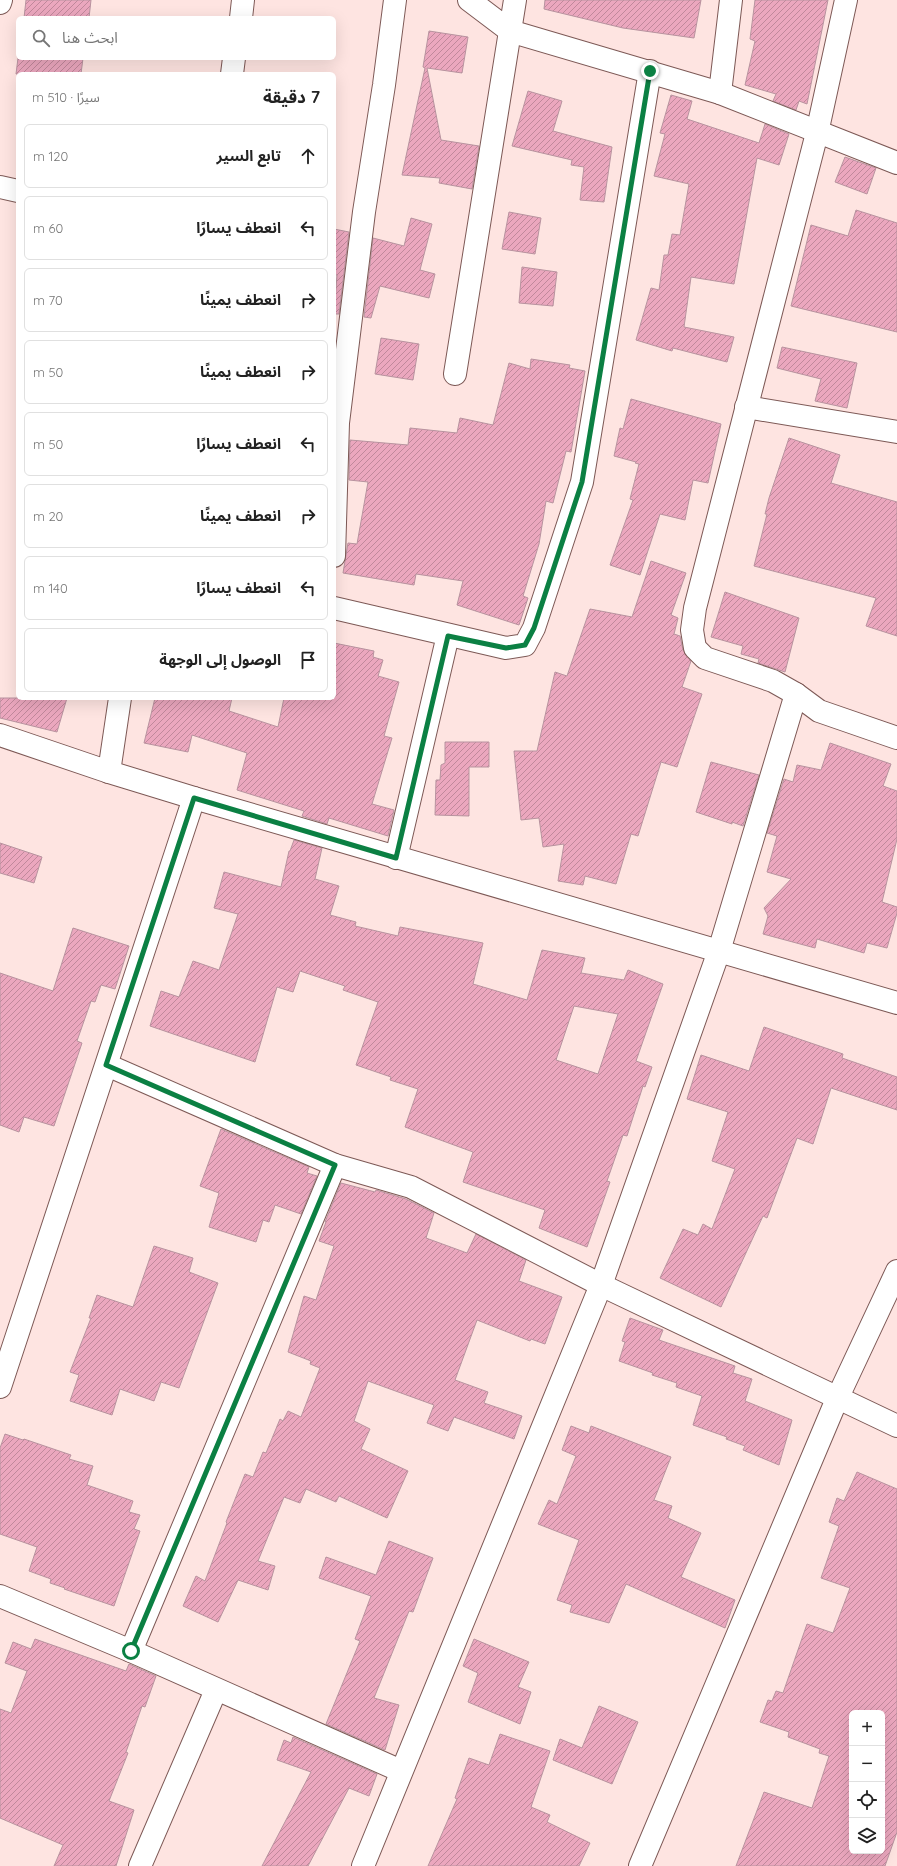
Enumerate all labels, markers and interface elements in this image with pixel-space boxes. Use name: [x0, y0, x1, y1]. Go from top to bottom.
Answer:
search box: [16, 16, 336, 60]
icon: search: [30, 27, 52, 49]
text: ابحث هنا: [62, 28, 118, 47]
route end: [641, 62, 659, 80]
text: 7 دقيقة: [263, 86, 320, 107]
text: سيرًا · 510 m: [32, 89, 100, 105]
icon: ahead: [297, 145, 319, 167]
text: تابع السير: [217, 146, 281, 165]
text: 120 m: [33, 148, 68, 164]
icon: left: [297, 217, 319, 239]
text: انعطف يسارًا: [196, 218, 281, 237]
text: 60 m: [33, 220, 63, 236]
icon: right: [297, 289, 319, 311]
text: انعطف يمينًا: [200, 290, 281, 309]
text: 70 m: [33, 292, 63, 308]
icon: right: [297, 361, 319, 383]
text: انعطف يمينًا: [200, 362, 281, 381]
text: 50 m: [33, 364, 63, 380]
icon: left: [297, 433, 319, 455]
text: انعطف يسارًا: [196, 434, 281, 453]
text: 50 m: [33, 436, 63, 452]
icon: right: [297, 505, 319, 527]
text: انعطف يمينًا: [200, 506, 281, 525]
text: 20 m: [33, 508, 63, 524]
icon: left: [297, 577, 319, 599]
text: انعطف يسارًا: [196, 578, 281, 597]
text: 140 m: [33, 580, 68, 596]
icon: arrive: [297, 649, 319, 671]
text: الوصول إلى الوجهة: [159, 650, 281, 669]
route start: [122, 1642, 140, 1660]
map controls: [849, 1710, 885, 1854]
button: +: [849, 1710, 885, 1746]
button: −: [849, 1746, 885, 1782]
button: locate: [849, 1782, 885, 1818]
button: layers: [849, 1818, 885, 1854]

